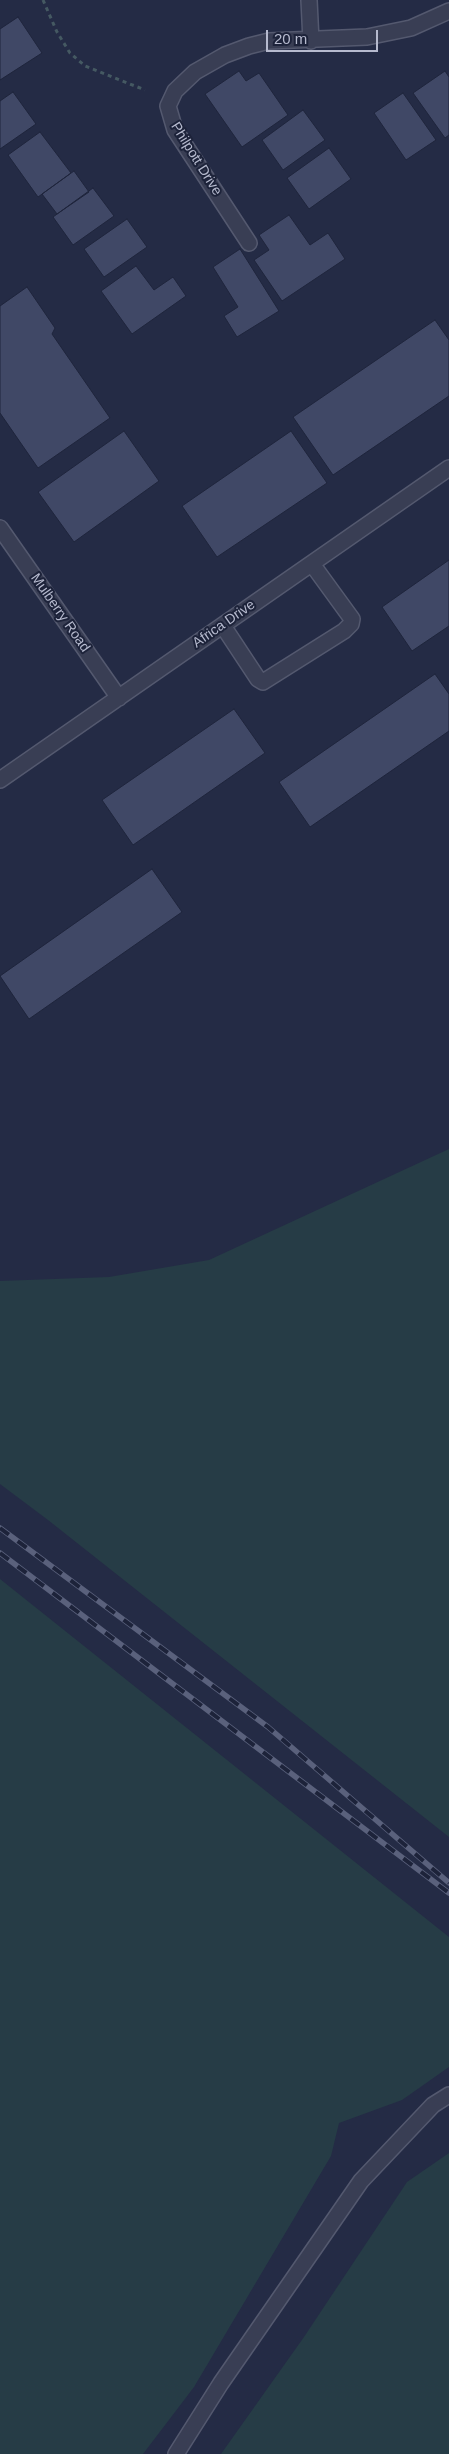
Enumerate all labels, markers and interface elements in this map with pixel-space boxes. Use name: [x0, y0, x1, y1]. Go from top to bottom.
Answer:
scale bar: [269, 20, 382, 52]
text: 20 m: [274, 30, 307, 47]
street label: Philpott Drive: [167, 119, 225, 199]
street label: Mulberry Road: [27, 571, 93, 655]
street label: Africa Drive: [190, 596, 258, 652]

